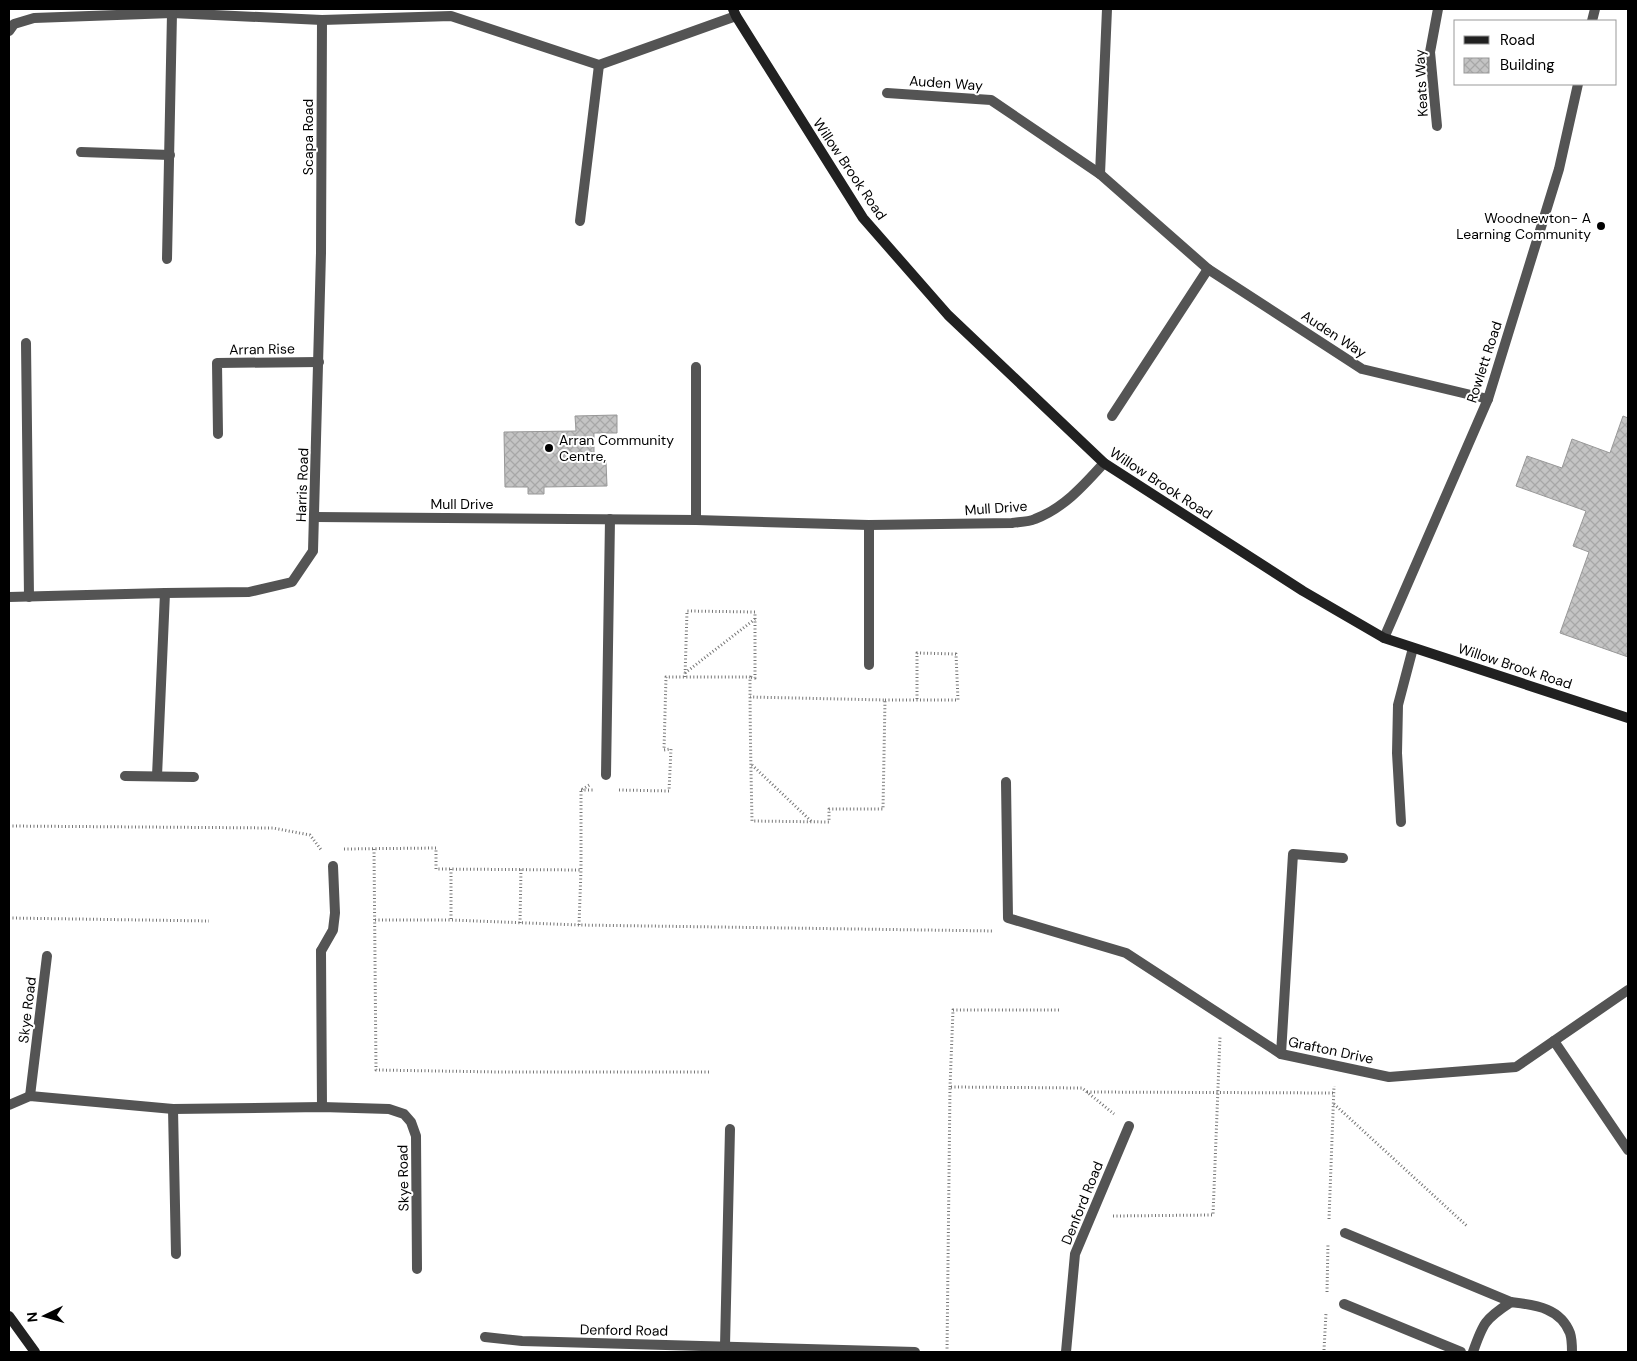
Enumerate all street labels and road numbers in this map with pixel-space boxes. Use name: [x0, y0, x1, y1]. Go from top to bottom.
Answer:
street label: Keats Way: [1410, 49, 1432, 117]
street label: Auden Way: [909, 71, 984, 95]
street label: Scapa Road: [299, 99, 317, 175]
street label: Willow Brook Road: [809, 115, 891, 223]
street label: Auden Way: [1298, 306, 1370, 362]
street label: Rowlett Road: [1462, 319, 1506, 405]
street label: Arran Rise: [229, 339, 295, 359]
street label: Willow Brook Road: [1106, 443, 1216, 523]
street label: Harris Road: [292, 448, 312, 522]
street label: Mull Drive: [431, 495, 494, 513]
street label: Mull Drive: [964, 497, 1028, 519]
street label: Willow Brook Road: [1456, 639, 1574, 693]
street label: Skye Road: [14, 976, 40, 1044]
street label: Grafton Drive: [1287, 1032, 1375, 1068]
street label: Skye Road: [393, 1145, 413, 1211]
street label: Denford Road: [1057, 1159, 1107, 1247]
street label: Denford Road: [580, 1320, 668, 1340]

